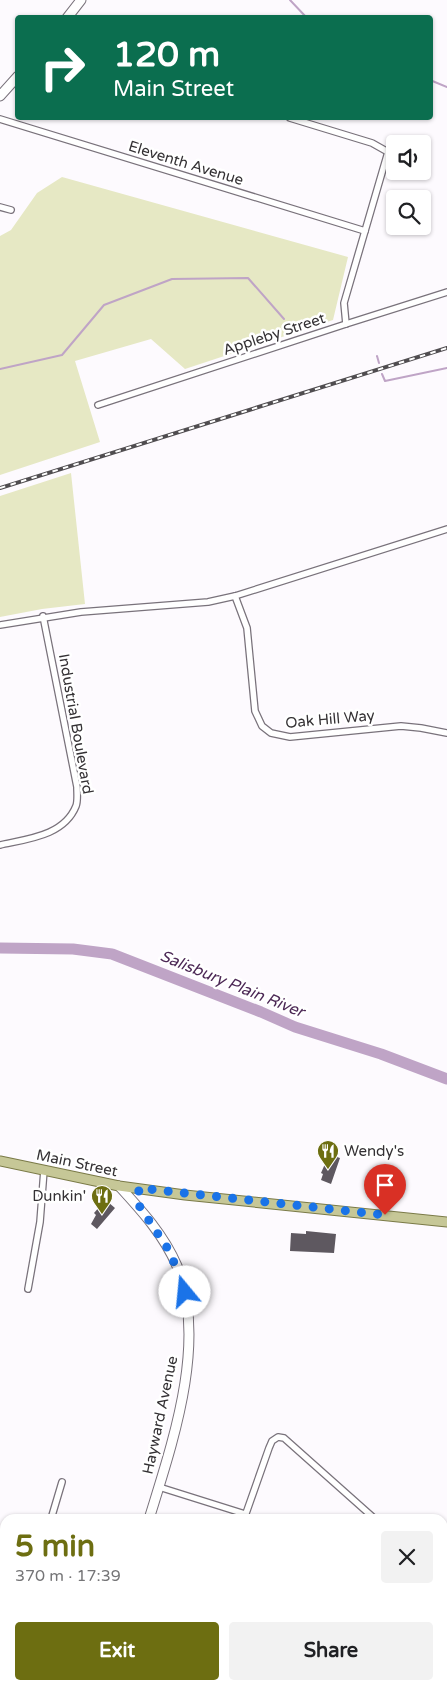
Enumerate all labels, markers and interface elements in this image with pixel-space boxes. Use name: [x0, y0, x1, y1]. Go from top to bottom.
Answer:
text: 120 m: [113, 34, 220, 76]
icon: right: [30, 35, 95, 100]
text: Main Street: [113, 76, 234, 102]
map controls: [386, 135, 431, 235]
button: sound: [386, 135, 431, 180]
street label: Eleventh Avenue: [126, 137, 246, 189]
button: search: [386, 190, 431, 235]
street label: Appleby Street: [221, 309, 328, 359]
street label: Industrial Boulevard: [55, 652, 97, 796]
street label: Oak Hill Way: [285, 706, 375, 732]
water label: Salisbury Plain River: [157, 946, 309, 1023]
restaurant icon: Wendy's: [316, 1139, 340, 1170]
place label: Wendy's: [344, 1142, 404, 1160]
street label: Main Street: [35, 1146, 120, 1180]
pin: [364, 1164, 406, 1215]
icon: arrive: [371, 1171, 399, 1199]
restaurant icon: Dunkin': [90, 1184, 114, 1215]
place label: Dunkin': [32, 1187, 86, 1205]
position arrow: [158, 1265, 210, 1317]
street label: Hayward Avenue: [139, 1354, 181, 1476]
text: 5 min: [15, 1528, 95, 1565]
button: close: [381, 1531, 433, 1583]
text: 370 m · 17:39: [15, 1566, 121, 1586]
button: Exit: [15, 1622, 219, 1680]
button: Share: [229, 1622, 433, 1680]

